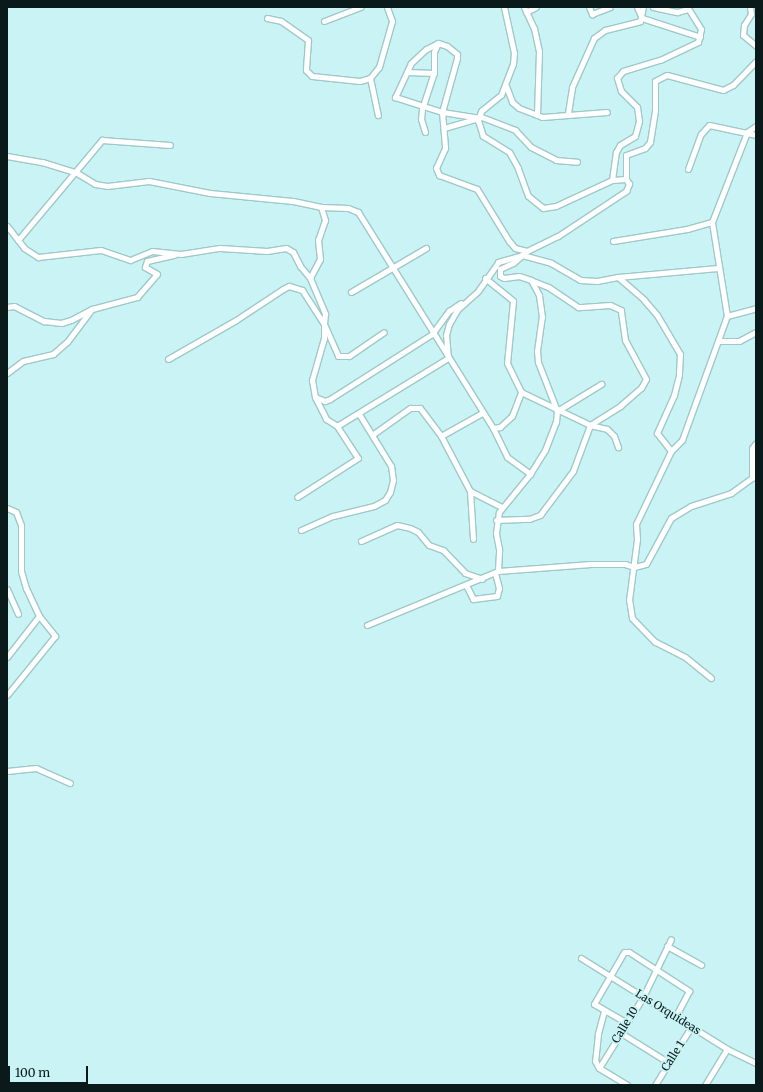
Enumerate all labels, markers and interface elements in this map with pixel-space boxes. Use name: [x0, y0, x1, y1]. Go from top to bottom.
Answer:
street label: Las Orquideas: [633, 987, 703, 1037]
street label: Calle 10: [609, 1004, 641, 1046]
street label: Calle 1: [659, 1038, 687, 1074]
scale bar: [10, 1058, 90, 1084]
text: 100 m: [15, 1065, 50, 1080]

